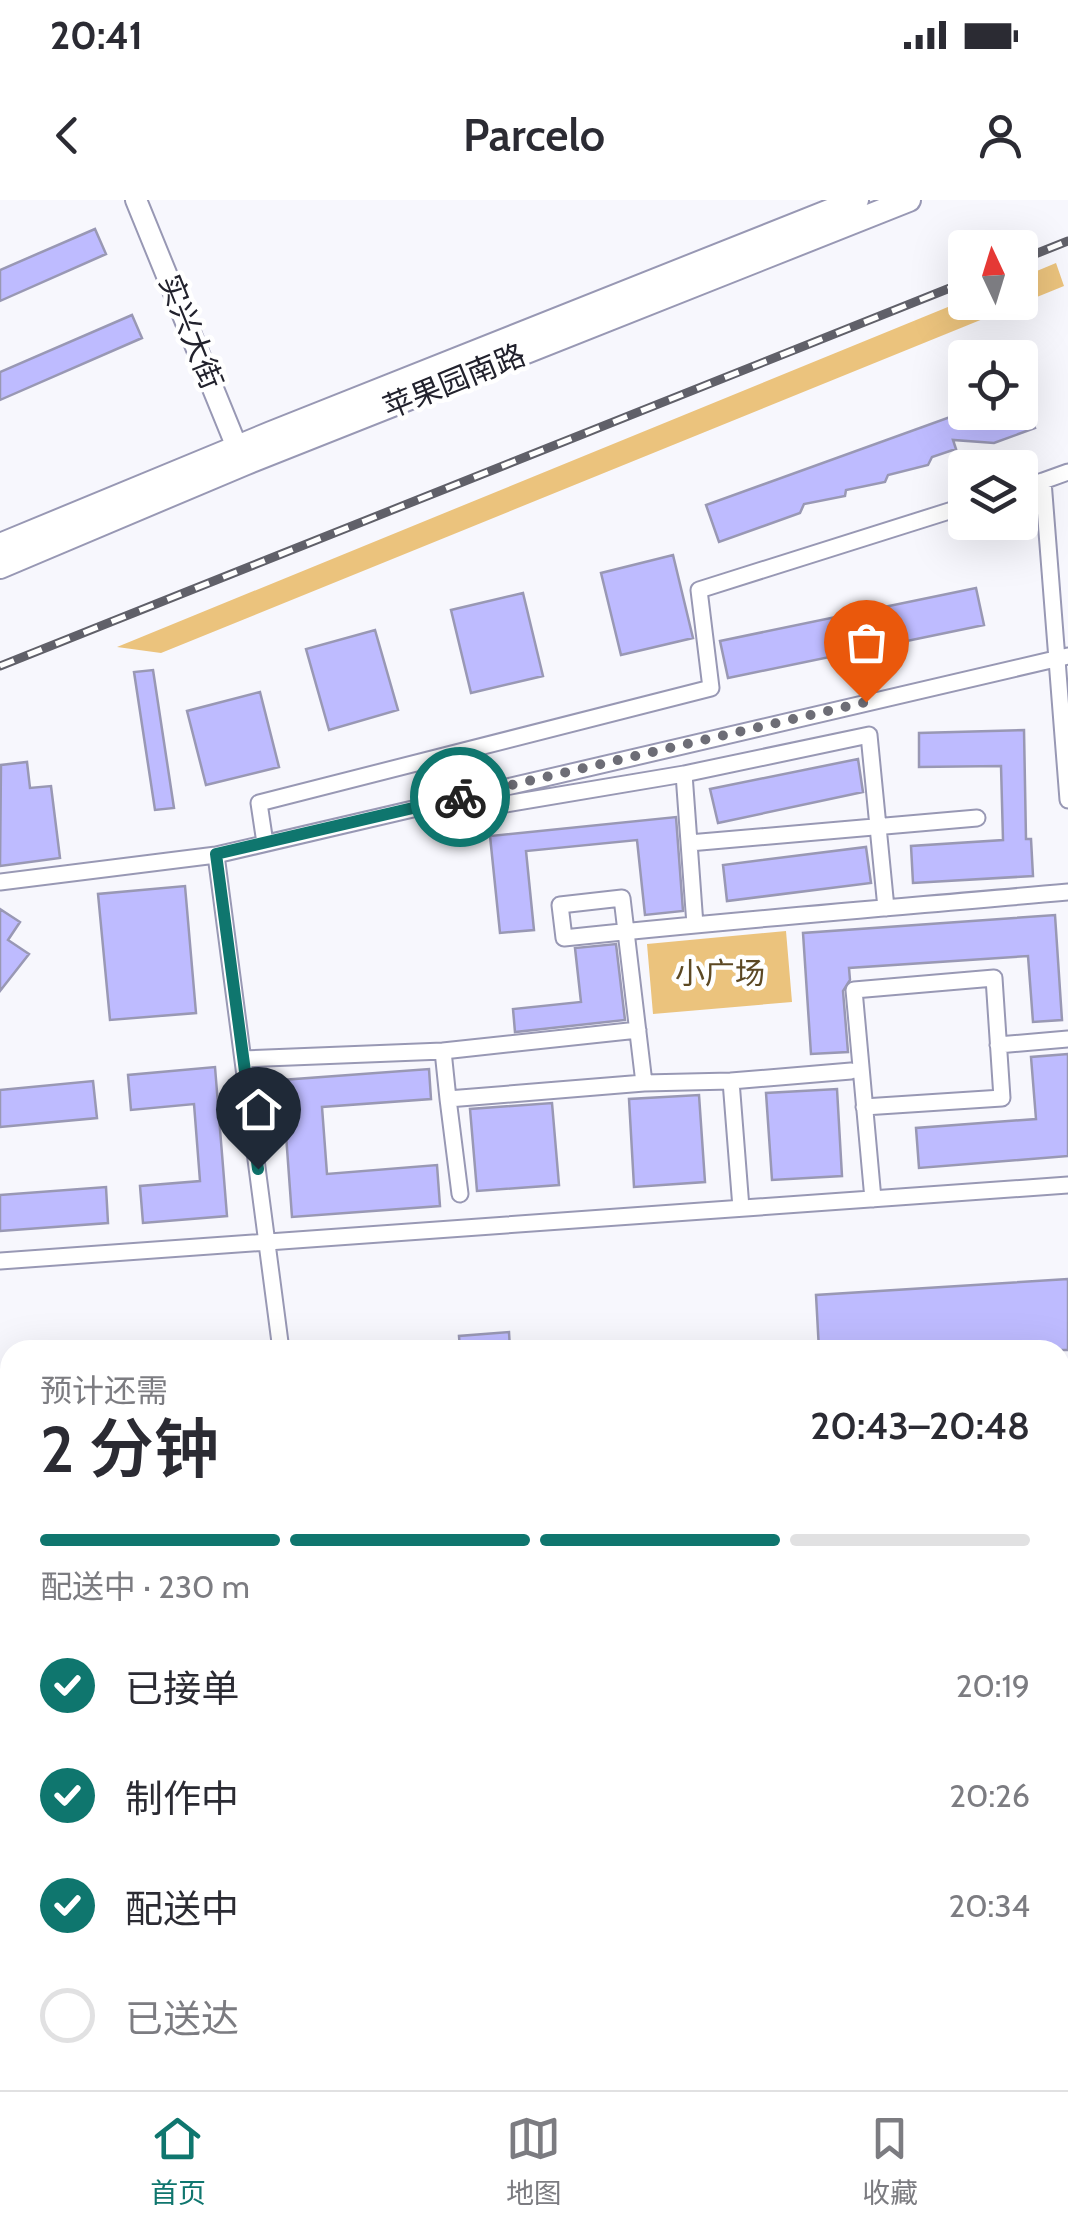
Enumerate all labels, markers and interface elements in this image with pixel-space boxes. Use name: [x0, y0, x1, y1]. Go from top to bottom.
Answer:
text: 20:41: [50, 12, 143, 59]
icon: back: [40, 108, 95, 163]
text: Parcelo: [463, 108, 605, 162]
icon: person: [973, 108, 1028, 163]
north arrow: [948, 230, 1038, 320]
map controls: [948, 230, 1038, 540]
street label: 实兴大街: [151, 269, 231, 395]
street label: 苹果园南路: [378, 336, 530, 426]
button: locate: [948, 340, 1038, 430]
button: layers: [948, 450, 1038, 540]
pin: [824, 600, 909, 703]
icon: bag: [839, 615, 894, 670]
courier: [410, 747, 510, 847]
icon: bike: [433, 770, 488, 825]
park label: 小广场: [675, 955, 765, 992]
pin: [216, 1067, 301, 1170]
icon: home: [231, 1082, 286, 1137]
text: 预计还需: [40, 1371, 168, 1410]
text: 20:43–20:48: [810, 1402, 1030, 1449]
text: 2 分钟: [40, 1409, 219, 1488]
text: 配送中 · 230 m: [40, 1567, 250, 1606]
icon: check: [40, 1658, 95, 1713]
text: 已接单: [125, 1665, 239, 1712]
text: 20:19: [956, 1666, 1030, 1705]
icon: check: [40, 1768, 95, 1823]
text: 制作中: [125, 1775, 239, 1822]
text: 20:26: [949, 1776, 1030, 1815]
icon: check: [40, 1878, 95, 1933]
text: 配送中: [125, 1885, 239, 1932]
text: 20:34: [948, 1886, 1030, 1925]
text: 已送达: [125, 1995, 239, 2042]
tab: 首页: [150, 2111, 206, 2211]
tab: 地图: [506, 2111, 562, 2211]
tab: 收藏: [862, 2111, 918, 2211]

